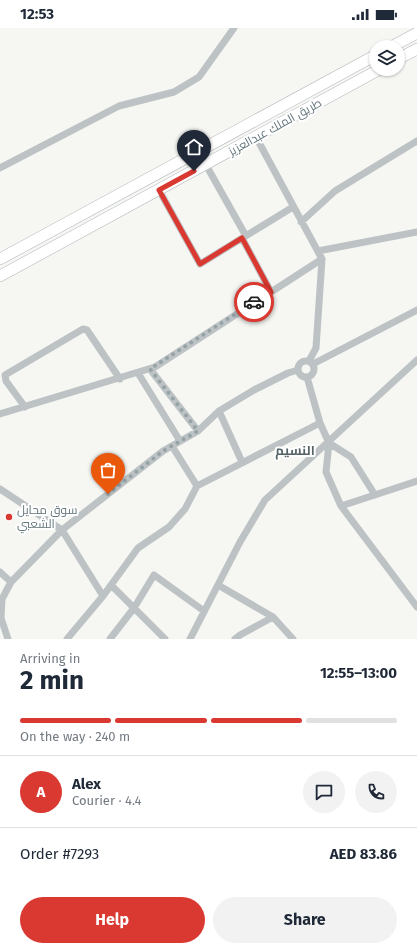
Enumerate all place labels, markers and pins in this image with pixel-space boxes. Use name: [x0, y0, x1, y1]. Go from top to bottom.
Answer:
pin: [177, 130, 211, 171]
pin: [91, 453, 125, 494]
place label: سوق محايل الشعبي: [17, 503, 78, 534]
marker: سوق محايل الشعبي: [4, 512, 14, 522]

